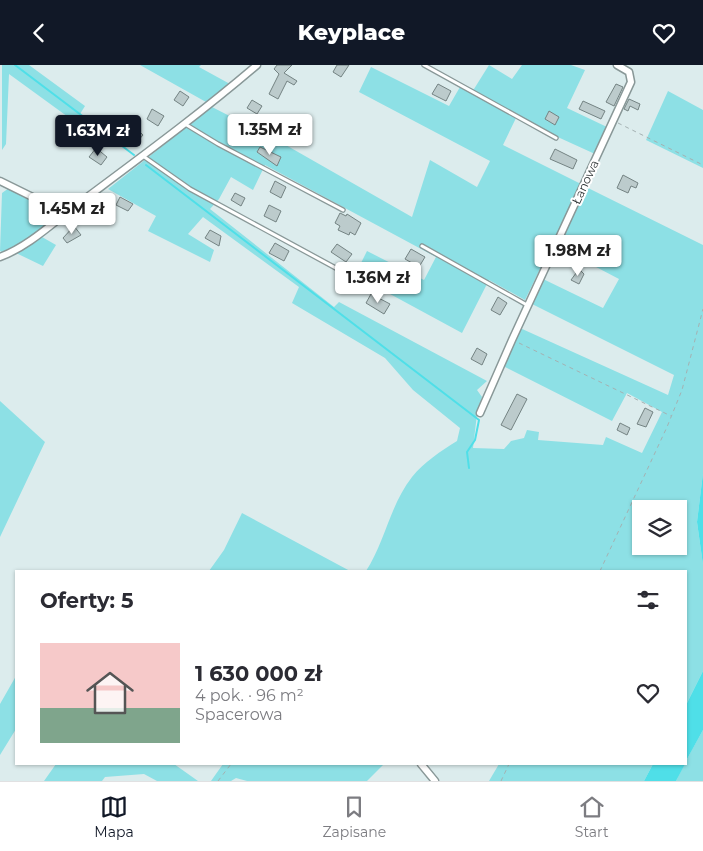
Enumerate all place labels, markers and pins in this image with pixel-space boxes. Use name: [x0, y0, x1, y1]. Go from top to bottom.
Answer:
pin: 1.35M zł: [218, 113, 322, 156]
pin: 1.63M zł: [46, 114, 150, 157]
pin: 1.45M zł: [20, 193, 124, 235]
pin: 1.98M zł: [526, 235, 630, 277]
pin: 1.36M zł: [326, 261, 430, 304]

